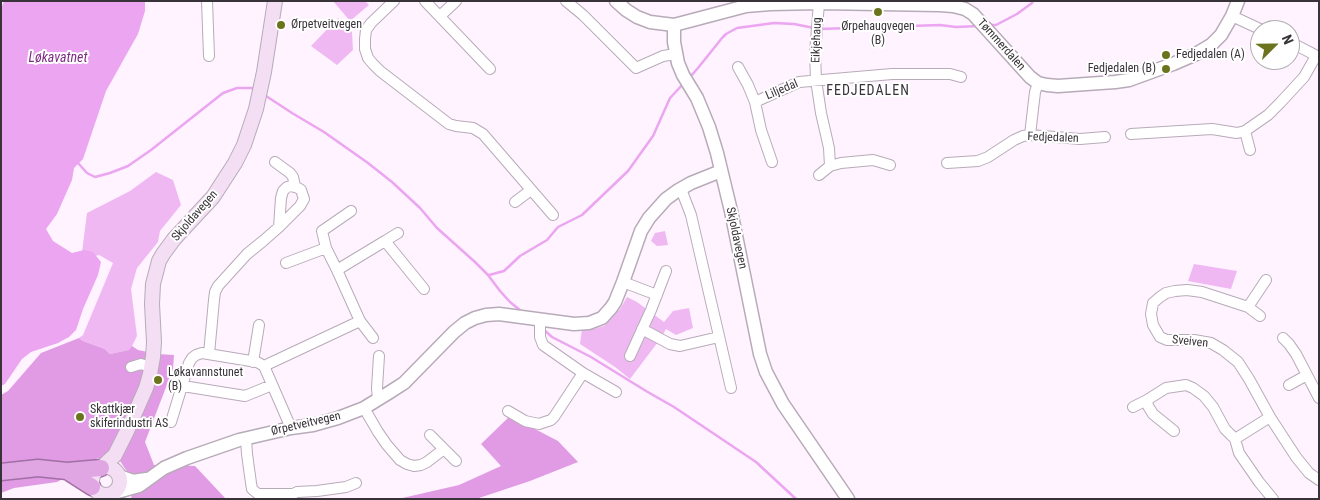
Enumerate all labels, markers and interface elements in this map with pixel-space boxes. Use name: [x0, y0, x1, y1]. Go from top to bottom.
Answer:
marker: Ørpehaugvegen (B): [872, 6, 884, 18]
street label: Tømmerdalen: [974, 16, 1028, 74]
street label: Eikjehaug: [809, 17, 825, 63]
place label: Ørpetveitvegen: [291, 18, 362, 32]
marker: Ørpetveitvegen: [275, 19, 287, 31]
place label: Ørpehaugvegen (B): [841, 20, 915, 48]
north arrow: [1250, 20, 1300, 70]
text: N: [1279, 32, 1297, 47]
place label: Fedjedalen (A): [1176, 48, 1245, 62]
marker: Fedjedalen (A): [1160, 49, 1172, 61]
water label: Løkavatnet: [29, 50, 87, 66]
place label: Fedjedalen (B): [1088, 62, 1156, 76]
marker: Fedjedalen (B): [1160, 63, 1172, 75]
street label: Liljedal: [764, 77, 800, 103]
district label: FEDJEDALEN: [825, 83, 911, 99]
street label: Fedjedalen: [1027, 130, 1079, 146]
street label: Skjoldavegen: [169, 188, 221, 244]
street label: Skjoldavegen: [722, 206, 750, 270]
street label: Sveiven: [1171, 333, 1209, 351]
place label: Løkavannstunet (B): [168, 366, 243, 394]
marker: Løkavannstunet (B): [152, 374, 164, 386]
place label: Skattkjær skiferindustri AS: [90, 403, 168, 431]
street label: Ørpetveitvegen: [270, 409, 342, 439]
marker: Skattkjær skiferindustri AS: [74, 411, 86, 423]

